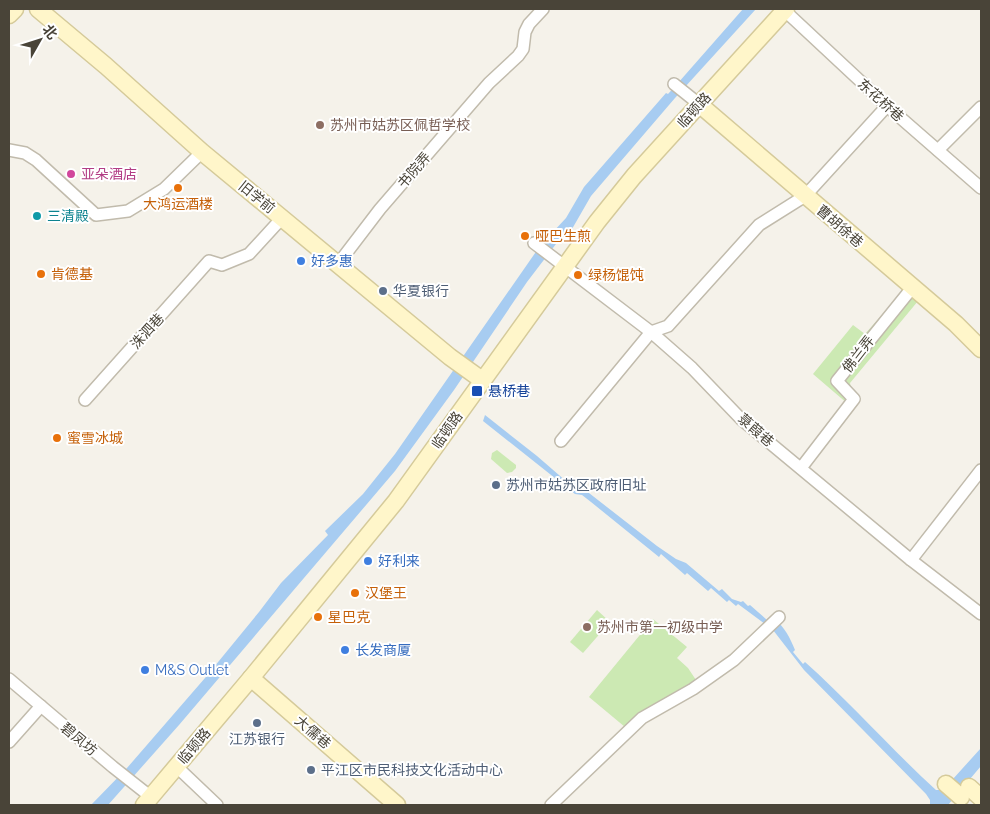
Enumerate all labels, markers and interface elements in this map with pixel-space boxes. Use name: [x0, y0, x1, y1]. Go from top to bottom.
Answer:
north arrow: [15, 15, 65, 65]
text: 北: [39, 21, 61, 42]
street label: 东花桥巷: [855, 75, 907, 125]
street label: 临顿路: [674, 89, 714, 131]
place label: 苏州市姑苏区佩哲学校: [330, 117, 470, 133]
marker: 苏州市姑苏区佩哲学校: [314, 119, 326, 131]
street label: 书院弄: [394, 149, 434, 191]
place label: 亚朵酒店: [81, 166, 137, 182]
marker: 亚朵酒店: [65, 168, 77, 180]
street label: 旧学前: [236, 178, 278, 216]
marker: 大鸿运酒楼: [172, 182, 184, 194]
place label: 大鸿运酒楼: [143, 196, 213, 212]
street label: 曹胡徐巷: [814, 202, 866, 250]
place label: 三清殿: [47, 208, 89, 224]
marker: 三清殿: [31, 210, 43, 222]
place label: 哑巴生煎: [535, 228, 591, 244]
marker: 哑巴生煎: [519, 230, 531, 242]
place label: 好多惠: [311, 253, 353, 269]
marker: 好多惠: [295, 255, 307, 267]
place label: 肯德基: [51, 266, 93, 282]
place label: 绿杨馄饨: [588, 267, 644, 283]
marker: 肯德基: [35, 268, 47, 280]
marker: 绿杨馄饨: [572, 269, 584, 281]
place label: 华夏银行: [393, 283, 449, 299]
marker: 华夏银行: [377, 285, 389, 297]
street label: 洙泗巷: [127, 310, 167, 352]
street label: 佛兰弄: [839, 333, 877, 375]
place label: 悬桥巷: [488, 383, 530, 399]
marker: 悬桥巷: [470, 384, 484, 398]
street label: 临顿路: [428, 408, 466, 452]
street label: 菉葭巷: [735, 410, 777, 450]
place label: 蜜雪冰城: [67, 430, 123, 446]
marker: 蜜雪冰城: [51, 432, 63, 444]
place label: 苏州市姑苏区政府旧址: [506, 477, 646, 493]
marker: 苏州市姑苏区政府旧址: [490, 479, 502, 491]
place label: 好利来: [378, 553, 420, 569]
marker: 好利来: [362, 555, 374, 567]
place label: 汉堡王: [365, 585, 407, 601]
marker: 汉堡王: [349, 587, 361, 599]
place label: 星巴克: [328, 609, 370, 625]
marker: 星巴克: [312, 611, 324, 623]
place label: 苏州市第一初级中学: [597, 619, 723, 635]
marker: 苏州市第一初级中学: [581, 621, 593, 633]
place label: 长发商厦: [355, 642, 411, 658]
marker: 长发商厦: [339, 644, 351, 656]
place label: M&S Outlet: [155, 662, 229, 678]
marker: M&S Outlet: [139, 664, 151, 676]
street label: 大儒巷: [292, 712, 334, 752]
marker: 江苏银行: [251, 717, 263, 729]
street label: 碧凤坊: [58, 719, 100, 759]
street label: 临顿路: [174, 725, 214, 767]
place label: 江苏银行: [229, 731, 285, 747]
place label: 平江区市民科技文化活动中心: [321, 762, 503, 778]
marker: 平江区市民科技文化活动中心: [305, 764, 317, 776]

